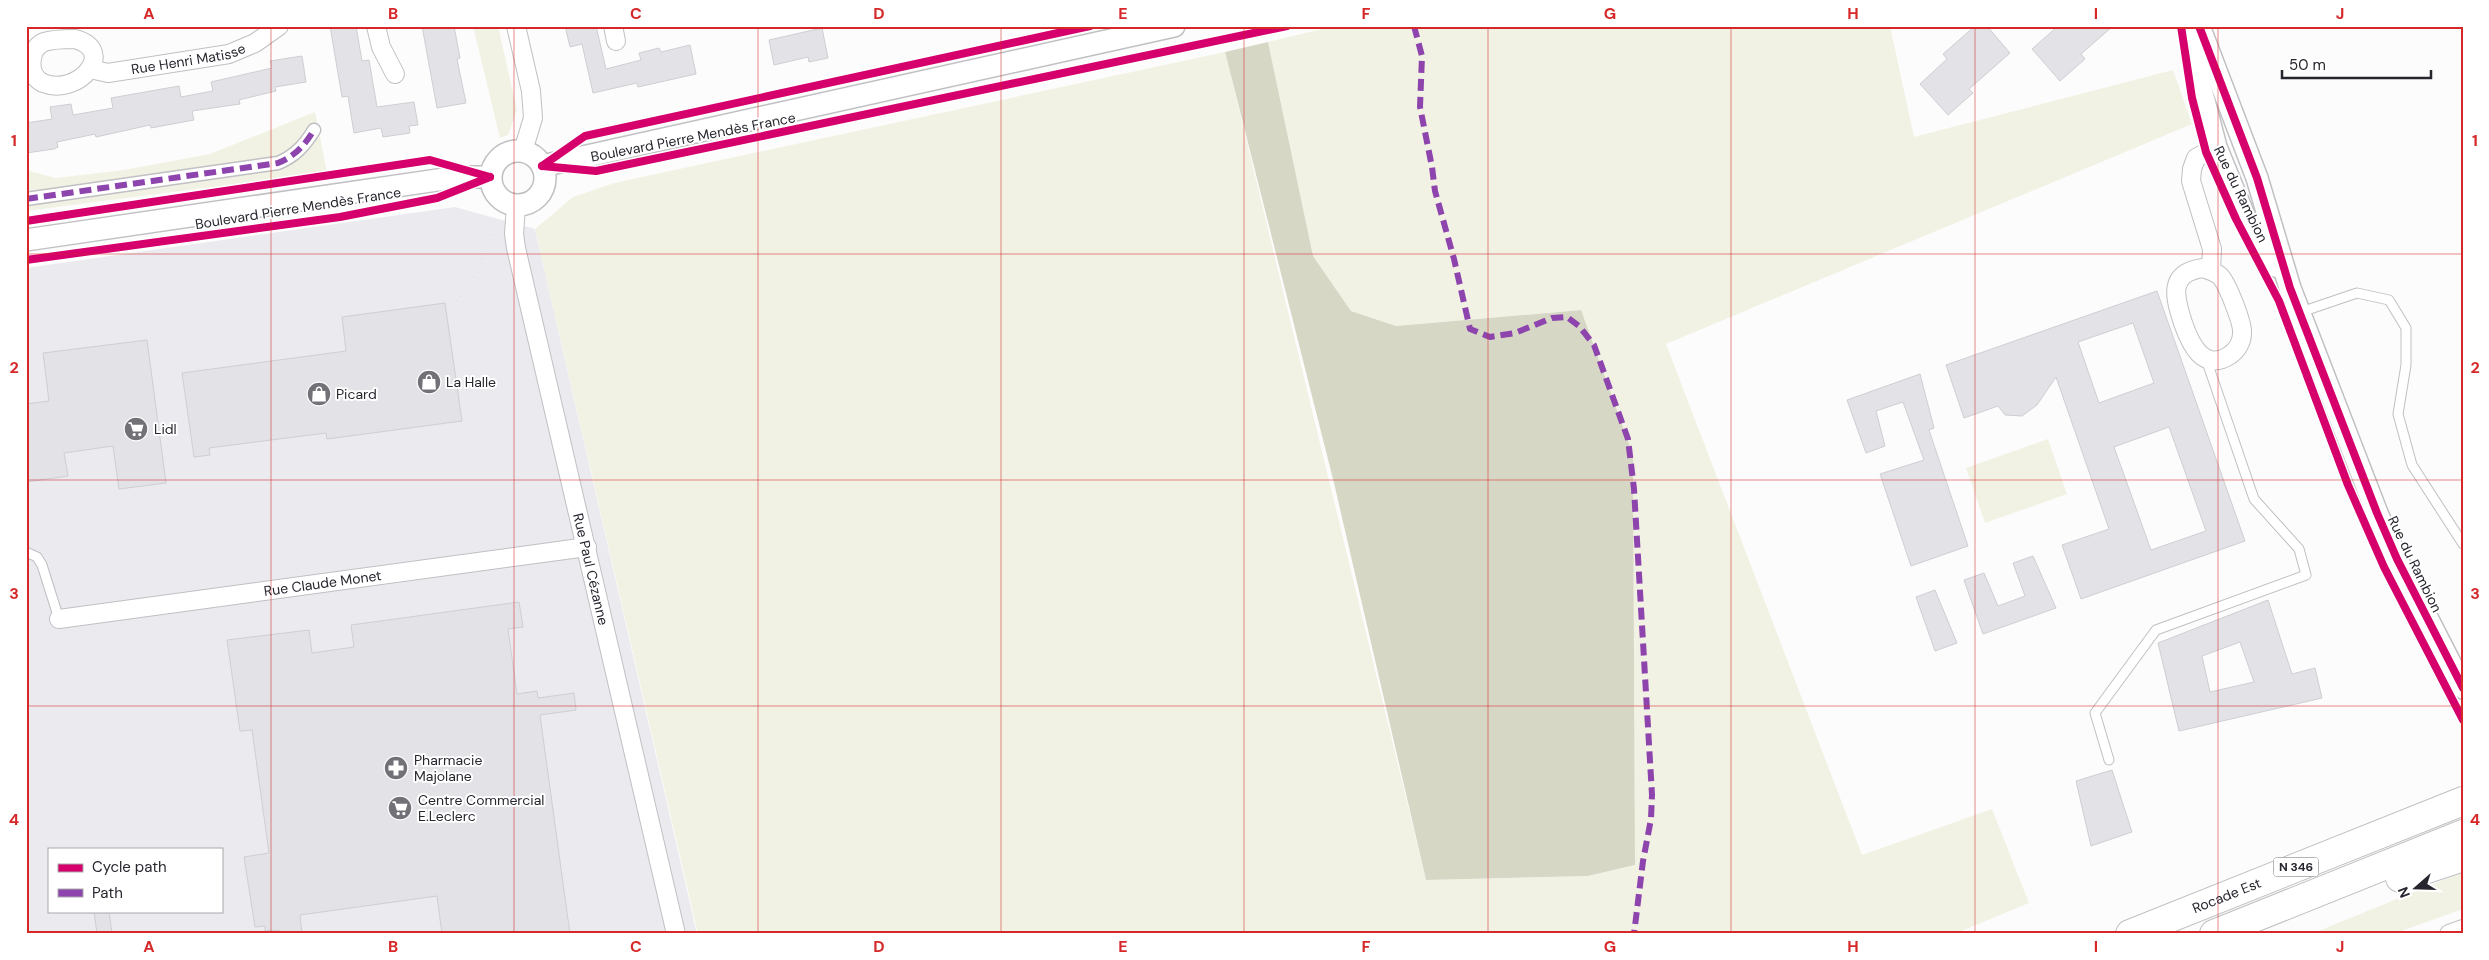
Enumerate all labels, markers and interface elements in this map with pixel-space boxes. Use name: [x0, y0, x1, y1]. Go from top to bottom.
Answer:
text: A: [143, 3, 155, 24]
text: B: [388, 3, 398, 24]
text: C: [630, 3, 642, 24]
text: D: [873, 3, 885, 24]
text: E: [1118, 3, 1128, 24]
text: F: [1362, 3, 1371, 24]
text: G: [1604, 3, 1616, 24]
text: H: [1847, 3, 1859, 24]
text: I: [2094, 3, 2098, 24]
text: J: [2336, 3, 2344, 24]
street label: Rue Henri Matisse: [130, 39, 248, 78]
scale bar: [2282, 48, 2430, 80]
text: 50 m: [2289, 55, 2326, 75]
street label: Boulevard Pierre Mendès France: [589, 108, 797, 166]
text: 1: [11, 130, 17, 151]
text: 1: [2472, 130, 2478, 151]
street label: Rue du Rambion: [2210, 143, 2272, 245]
street label: Boulevard Pierre Mendès France: [194, 183, 402, 233]
text: 2: [9, 357, 19, 378]
text: 2: [2470, 357, 2480, 378]
shop icon: La Halle: [416, 369, 442, 395]
place label: La Halle: [446, 373, 496, 391]
shop icon: Picard: [306, 381, 332, 407]
place label: Picard: [336, 385, 377, 403]
supermarket icon: Lidl: [123, 416, 149, 442]
place label: Lidl: [154, 420, 177, 438]
street label: Rue Paul Cézanne: [569, 511, 613, 627]
street label: Rue du Rambion: [2384, 513, 2446, 615]
street label: Rue Claude Monet: [263, 566, 383, 600]
text: 3: [9, 583, 19, 604]
text: 3: [2470, 583, 2480, 604]
place label: Pharmacie Majolane: [414, 751, 482, 785]
pharmacy icon: Pharmacie Majolane: [383, 755, 409, 781]
place label: Centre Commercial E.Leclerc: [418, 791, 544, 825]
supermarket icon: Centre Commercial E.Leclerc: [387, 795, 413, 821]
text: 4: [9, 809, 19, 830]
text: 4: [2470, 809, 2480, 830]
legend: [48, 848, 222, 912]
text: Cycle path: [92, 857, 167, 877]
road number: N 346: [2274, 858, 2318, 876]
north arrow: [2392, 862, 2442, 912]
street label: Rocade Est: [2190, 874, 2264, 917]
text: Path: [92, 883, 123, 903]
text: N: [2394, 885, 2414, 900]
text: A: [143, 936, 155, 957]
text: B: [388, 936, 398, 957]
text: C: [630, 936, 642, 957]
text: D: [873, 936, 885, 957]
text: E: [1118, 936, 1128, 957]
text: F: [1362, 936, 1371, 957]
text: G: [1604, 936, 1616, 957]
text: H: [1847, 936, 1859, 957]
text: I: [2094, 936, 2098, 957]
text: J: [2336, 936, 2344, 957]

